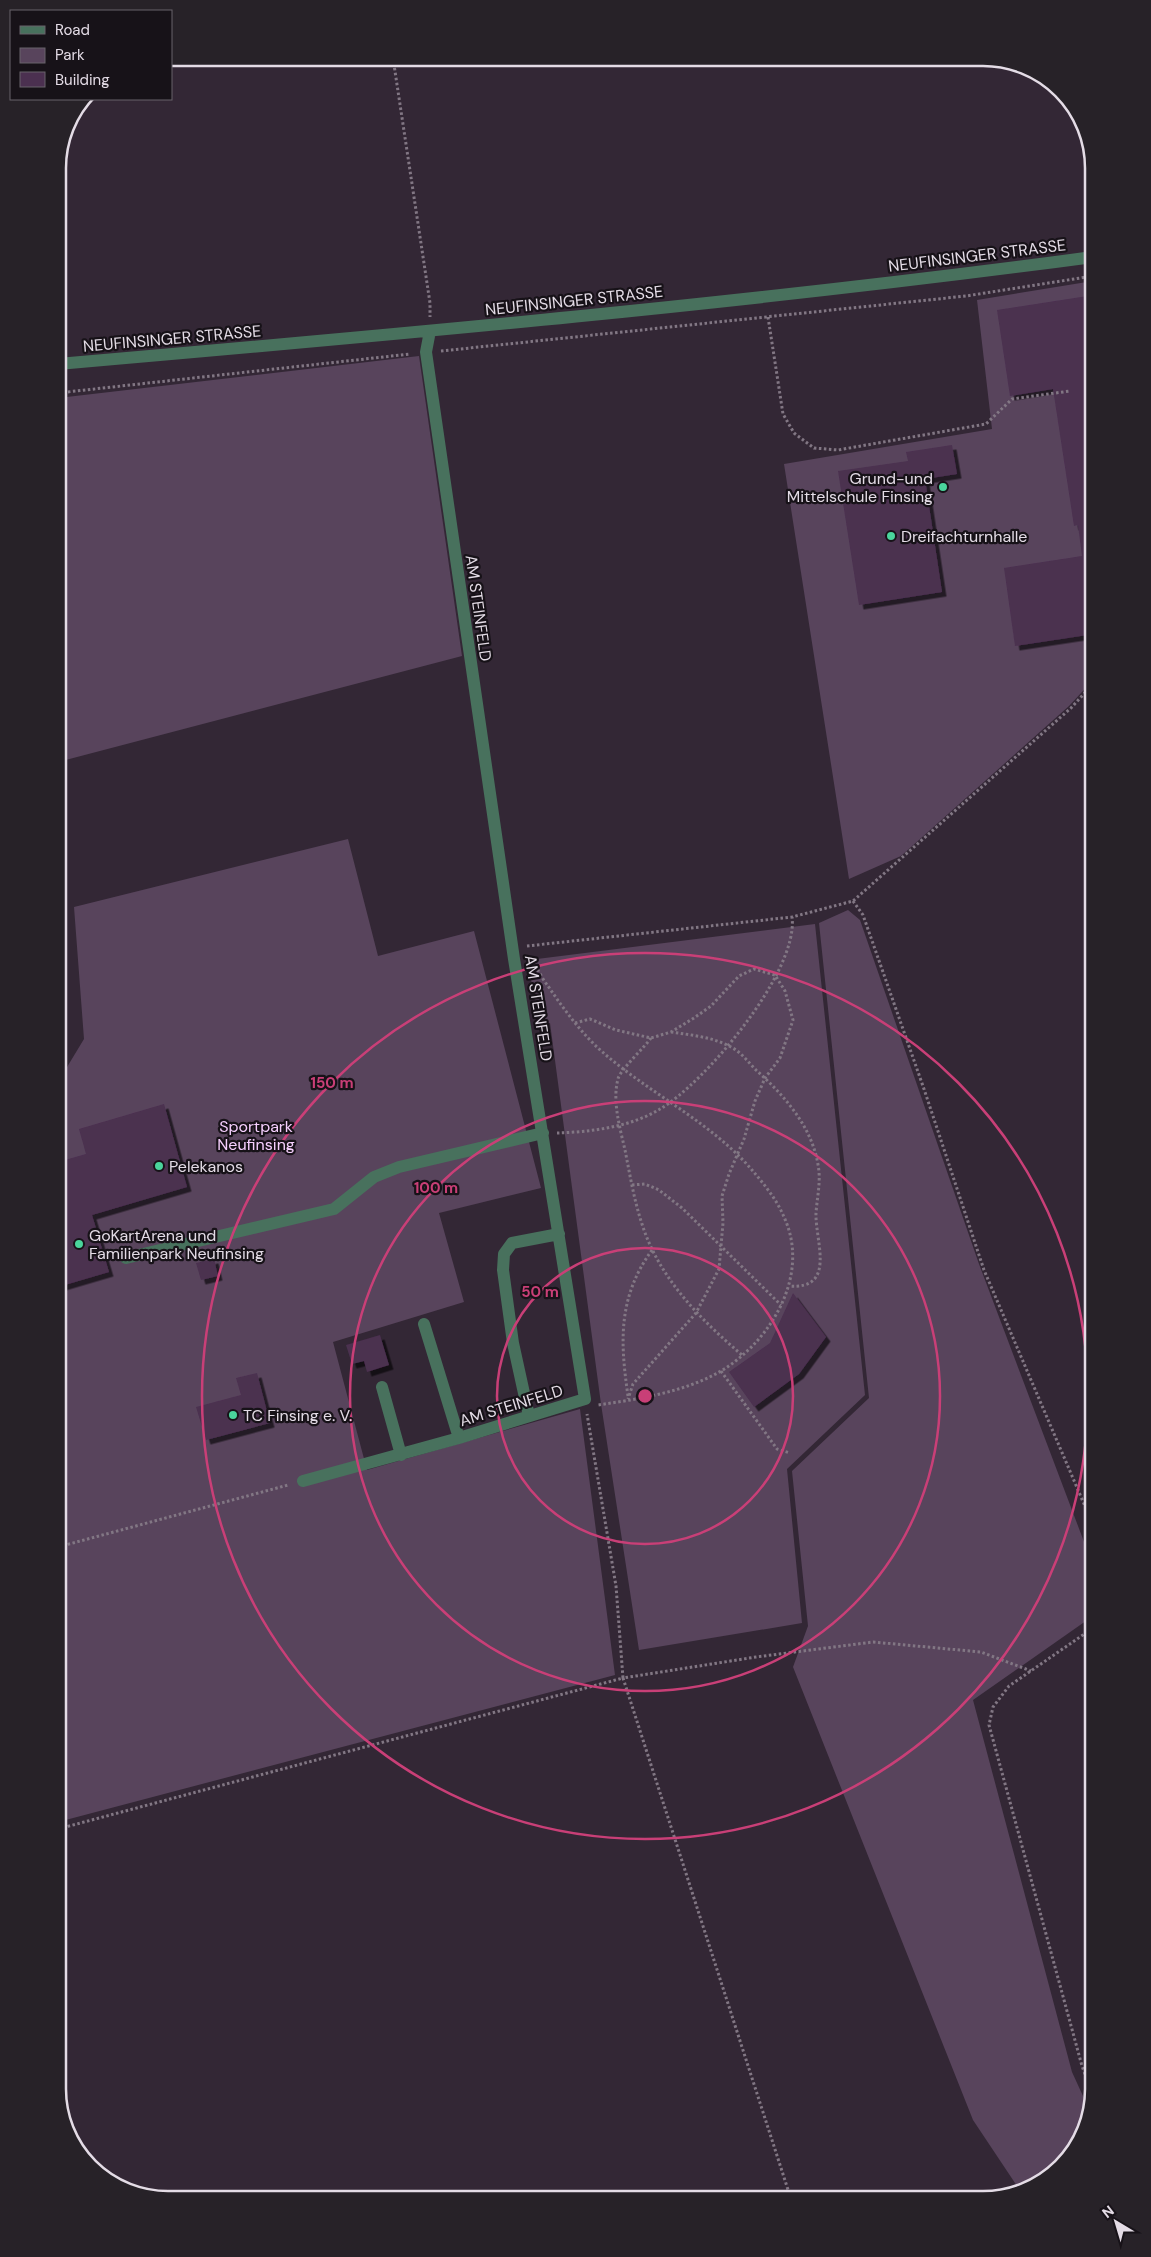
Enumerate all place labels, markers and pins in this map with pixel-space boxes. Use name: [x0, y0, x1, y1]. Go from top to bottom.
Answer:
place label: Grund-und Mittelschule Finsing: [787, 468, 933, 507]
marker: Grund-und Mittelschule Finsing: [937, 481, 949, 493]
place label: Dreifachturnhalle: [901, 526, 1027, 547]
marker: Dreifachturnhalle: [885, 530, 897, 542]
place label: Pelekanos: [169, 1156, 243, 1177]
marker: Pelekanos: [153, 1160, 165, 1172]
place label: GoKartArena und Familienpark Neufinsing: [89, 1225, 264, 1264]
marker: GoKartArena und Familienpark Neufinsing: [73, 1238, 85, 1250]
centre of rings: [636, 1387, 654, 1405]
place label: TC Finsing e. V.: [243, 1405, 352, 1426]
marker: TC Finsing e. V.: [227, 1409, 239, 1421]

